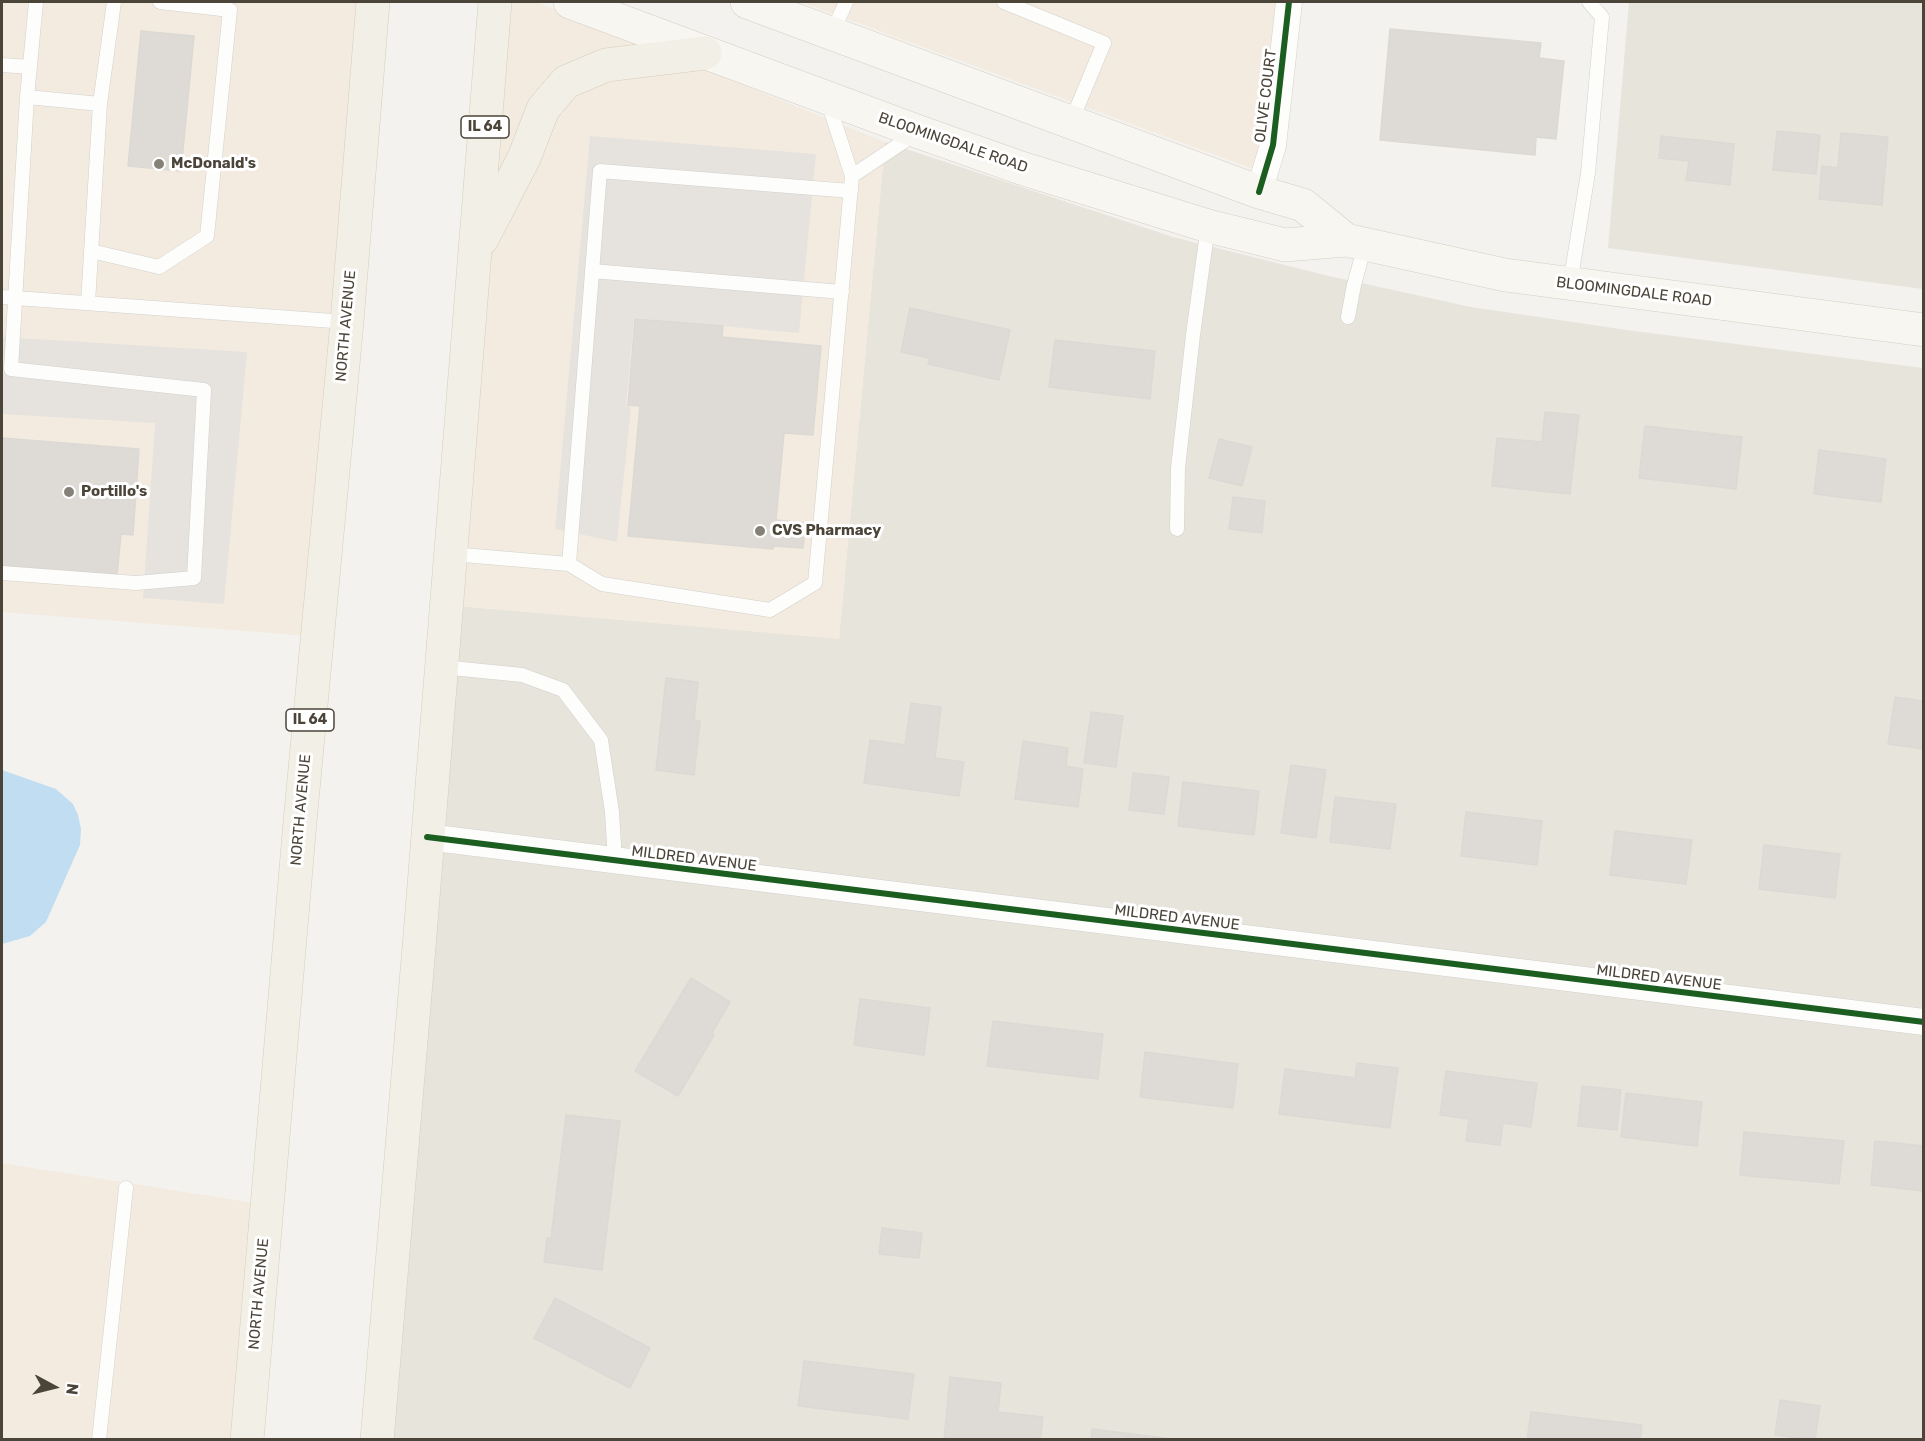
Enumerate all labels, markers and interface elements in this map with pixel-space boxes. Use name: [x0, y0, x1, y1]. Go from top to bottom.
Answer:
street label: OLIVE COURT: [1251, 48, 1281, 144]
street label: BLOOMINGDALE ROAD: [876, 109, 1030, 177]
road number: IL 64: [461, 116, 509, 138]
place label: McDonald's: [171, 155, 256, 173]
marker: McDonald's: [152, 157, 166, 171]
street label: NORTH AVENUE: [332, 270, 360, 382]
street label: BLOOMINGDALE ROAD: [1555, 274, 1713, 310]
place label: Portillo's: [81, 483, 147, 501]
marker: Portillo's: [62, 485, 76, 499]
place label: CVS Pharmacy: [772, 522, 881, 540]
marker: CVS Pharmacy: [753, 524, 767, 538]
road number: IL 64: [286, 709, 334, 731]
street label: NORTH AVENUE: [287, 754, 315, 866]
street label: MILDRED AVENUE: [630, 842, 758, 876]
street label: MILDRED AVENUE: [1113, 901, 1241, 935]
street label: MILDRED AVENUE: [1595, 961, 1723, 995]
street label: NORTH AVENUE: [245, 1238, 273, 1350]
north arrow: [24, 1357, 84, 1417]
text: N: [62, 1382, 82, 1396]

